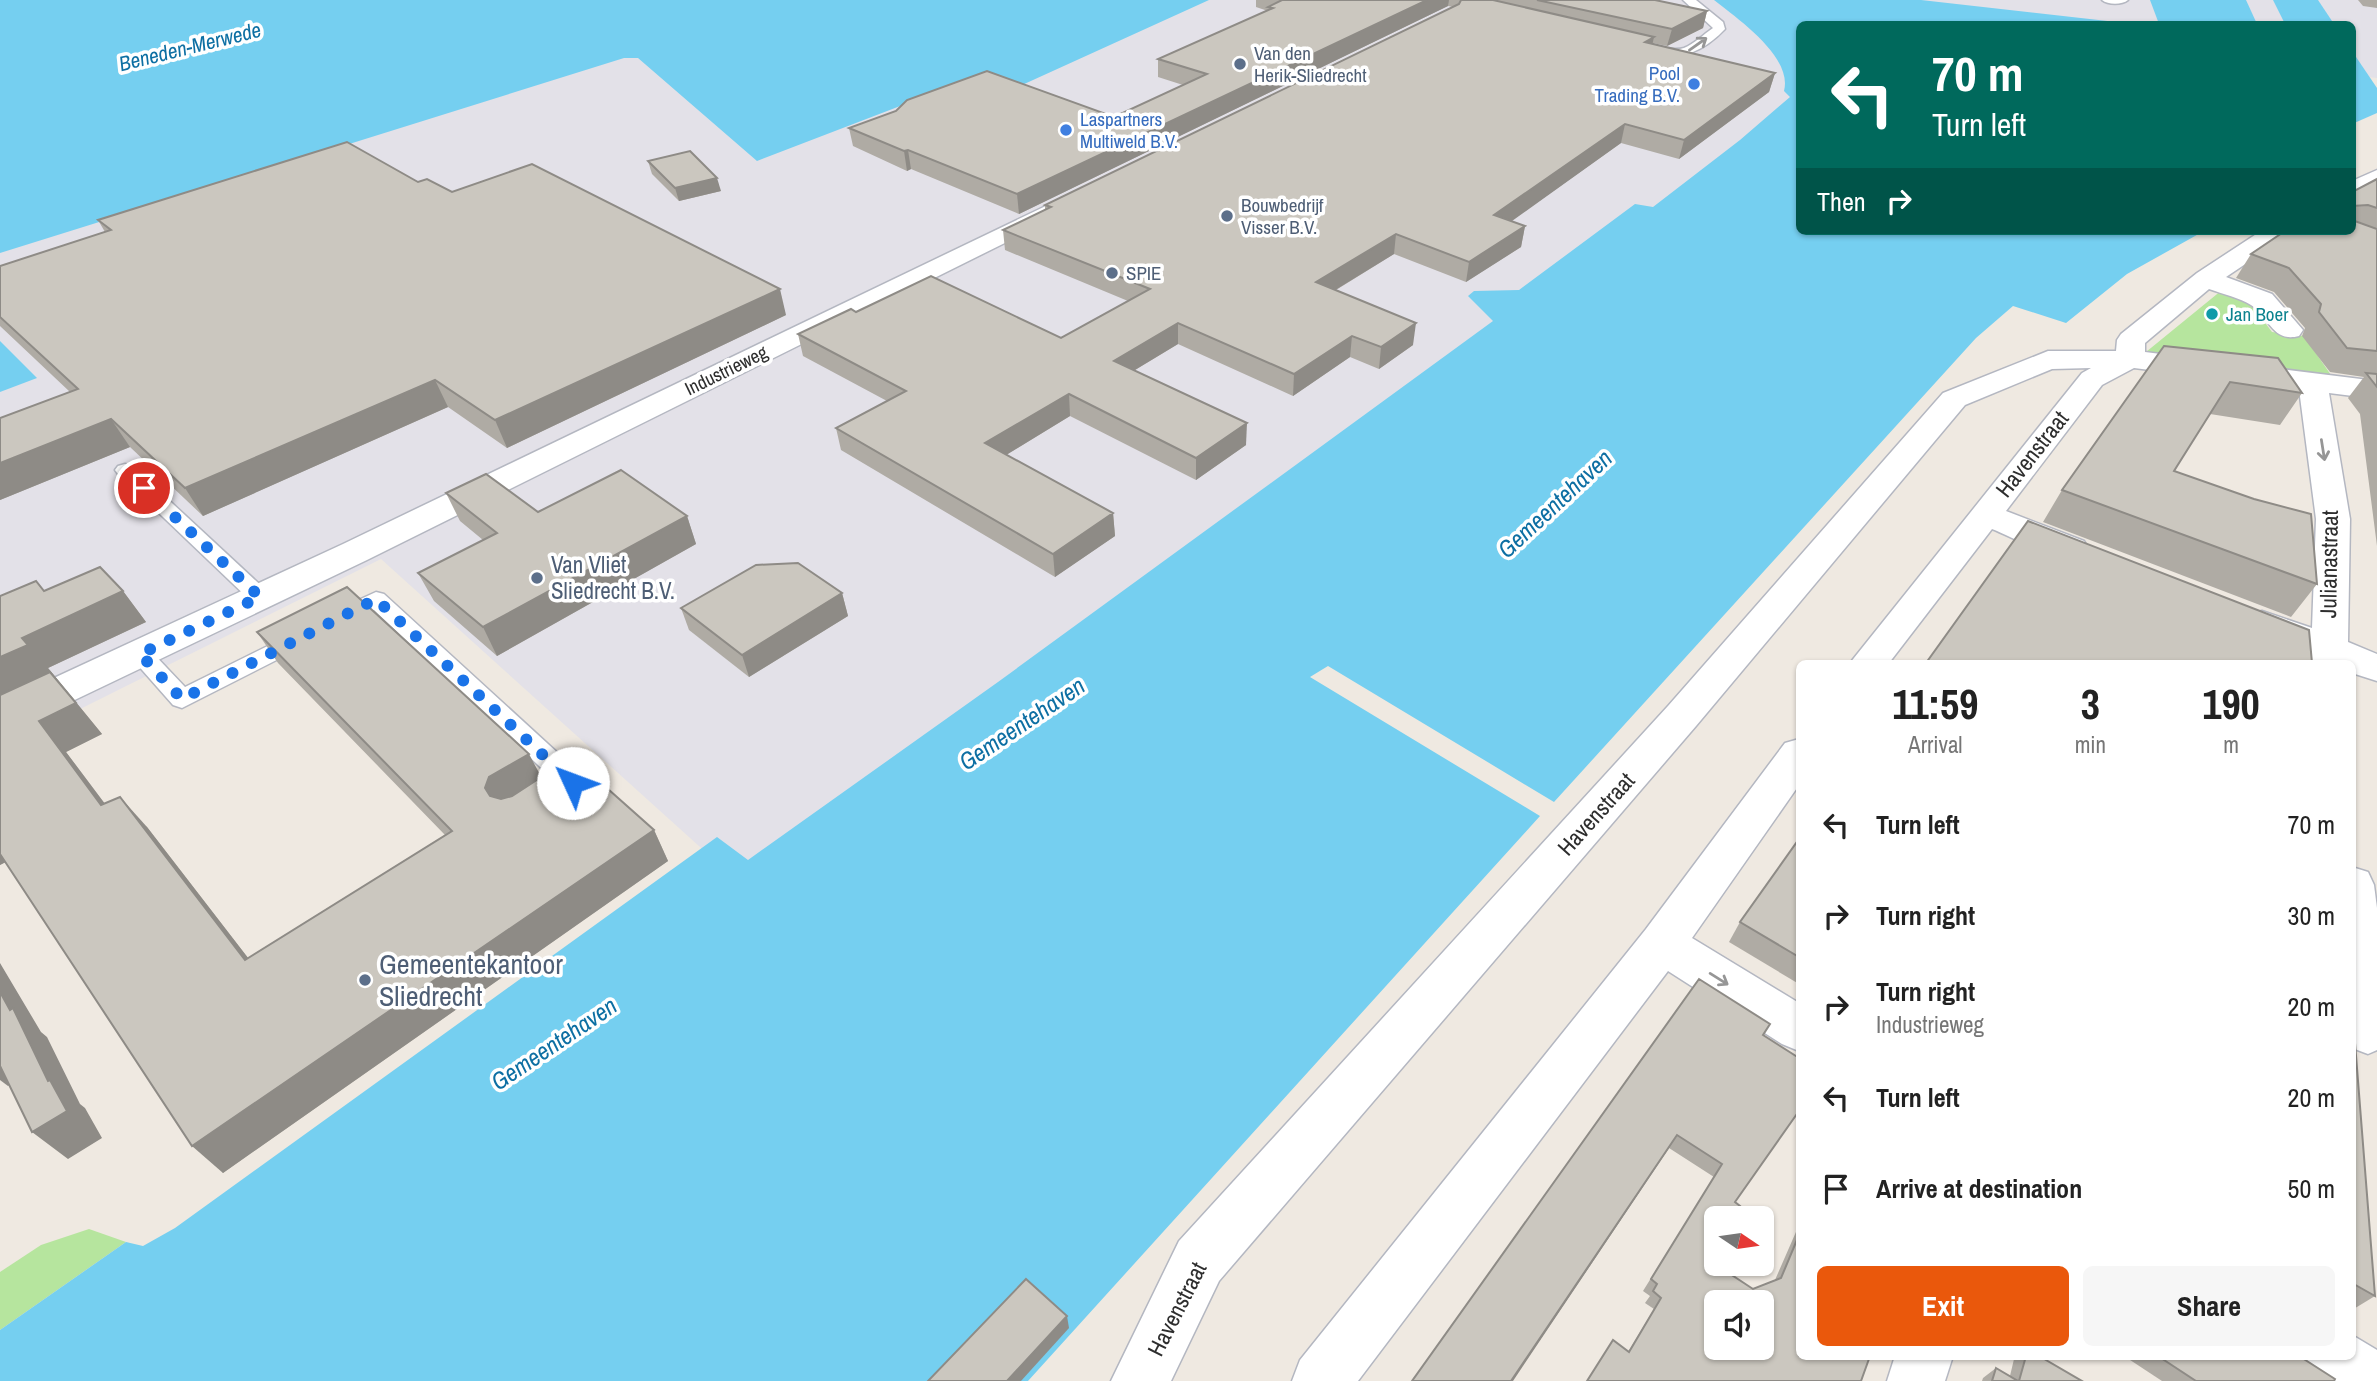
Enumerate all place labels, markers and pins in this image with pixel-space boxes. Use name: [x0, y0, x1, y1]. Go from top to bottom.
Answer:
place label: Van den Herik-Sliedrecht: [1254, 40, 1367, 88]
marker: Van den Herik-Sliedrecht: [1232, 56, 1248, 72]
place label: Pool Trading B.V.: [1595, 60, 1680, 108]
marker: Pool Trading B.V.: [1686, 76, 1702, 92]
place label: Laspartners Multiweld B.V.: [1080, 106, 1178, 154]
marker: Laspartners Multiweld B.V.: [1058, 122, 1074, 138]
place label: Bouwbedrijf Visser B.V.: [1241, 192, 1324, 240]
marker: Bouwbedrijf Visser B.V.: [1219, 208, 1235, 224]
place label: SPIE: [1126, 260, 1162, 286]
marker: SPIE: [1104, 265, 1120, 281]
place label: Jan Boer: [2226, 301, 2289, 327]
marker: Jan Boer: [2204, 306, 2220, 322]
pin: [114, 458, 174, 518]
place label: Van Vliet Sliedrecht B.V.: [551, 549, 675, 606]
marker: Van Vliet Sliedrecht B.V.: [529, 570, 545, 586]
place label: Gemeentekantoor Sliedrecht: [379, 945, 563, 1015]
marker: Gemeentekantoor Sliedrecht: [357, 972, 373, 988]

